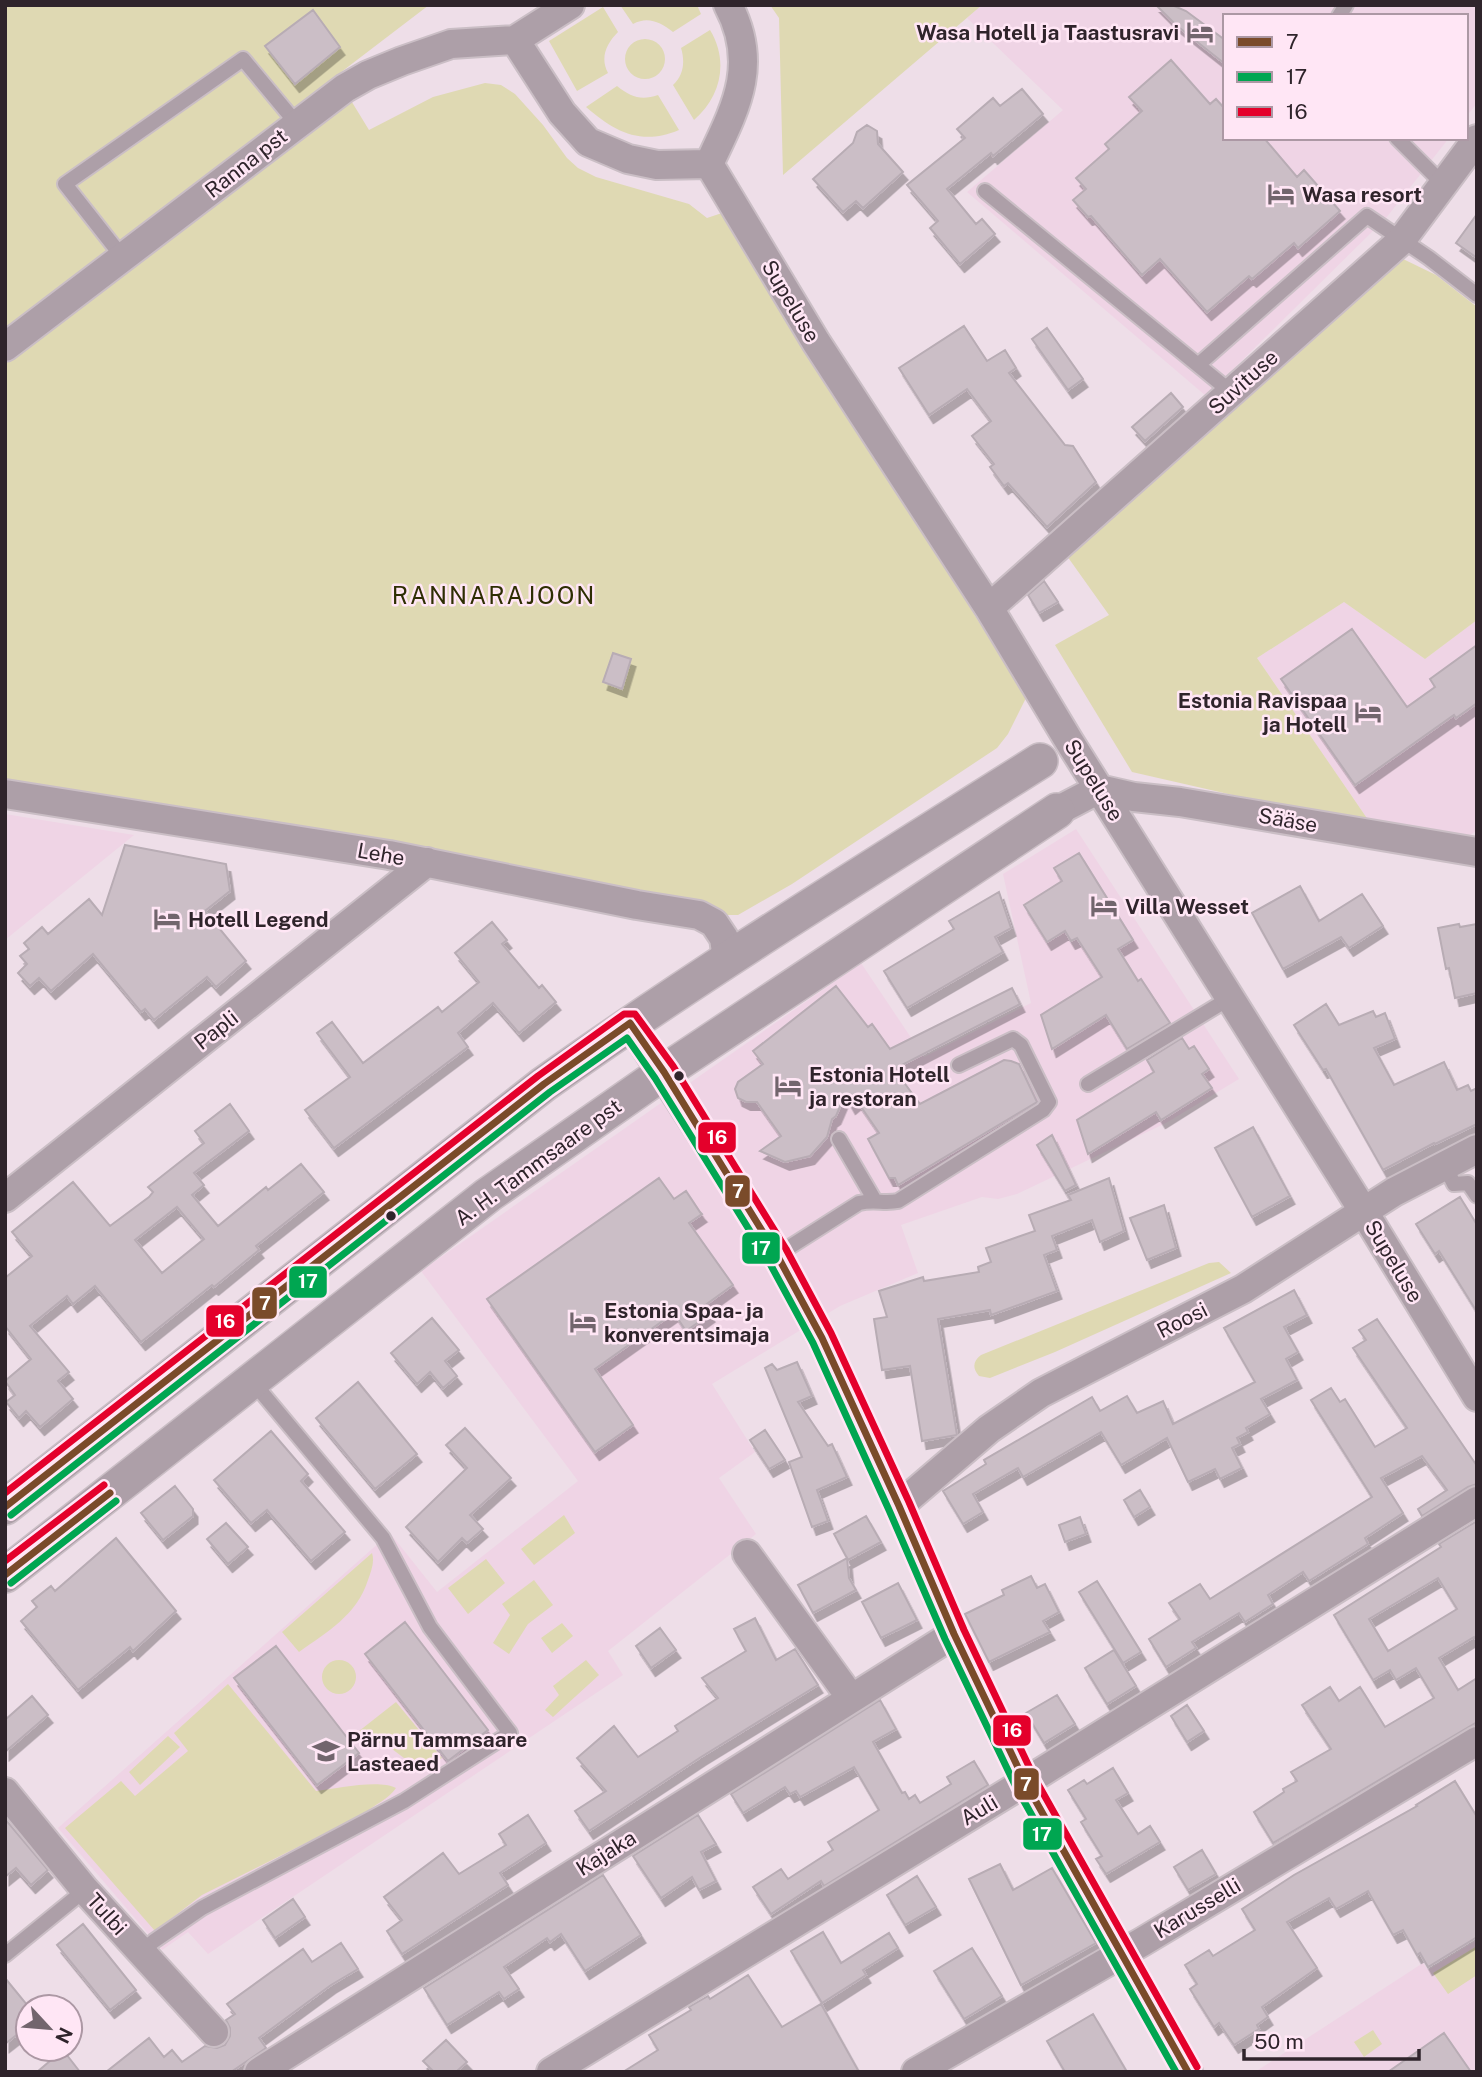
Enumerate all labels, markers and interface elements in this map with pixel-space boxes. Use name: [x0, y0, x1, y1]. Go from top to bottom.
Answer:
legend: [1223, 14, 1468, 140]
hotel icon: Wasa Hotell ja Taastusravi: [1185, 17, 1215, 47]
place label: Wasa Hotell ja Taastusravi: [916, 20, 1179, 45]
text: 7: [1286, 29, 1299, 54]
text: 17: [1286, 64, 1307, 89]
text: 16: [1286, 99, 1308, 124]
street label: Ranna pst: [200, 123, 292, 203]
hotel icon: Wasa resort: [1266, 179, 1296, 209]
place label: Wasa resort: [1302, 182, 1422, 207]
street label: Supeluse: [757, 255, 825, 347]
street label: Suvituse: [1203, 344, 1283, 420]
district label: RANNARAJOON: [392, 581, 596, 609]
place label: Estonia Ravispaa ja Hotell: [1178, 688, 1347, 737]
hotel icon: Estonia Ravispaa ja Hotell: [1353, 697, 1383, 727]
street label: Supeluse: [1059, 735, 1129, 825]
street label: Sääse: [1256, 803, 1320, 837]
street label: Lehe: [355, 838, 407, 870]
hotel icon: Villa Wesset: [1089, 891, 1119, 921]
place label: Villa Wesset: [1125, 894, 1249, 919]
hotel icon: Hotell Legend: [152, 904, 182, 934]
place label: Hotell Legend: [188, 907, 329, 932]
street label: Papli: [189, 1005, 243, 1055]
place label: Estonia Hotell ja restoran: [808, 1062, 950, 1111]
unlabelled marker: [672, 1069, 686, 1083]
hotel icon: Estonia Hotell ja restoran: [773, 1071, 803, 1101]
street label: A. H. Tammsaare pst: [450, 1093, 626, 1231]
line badge: 16: [697, 1121, 737, 1154]
text: 16: [707, 1126, 727, 1148]
line badge: 7: [724, 1174, 751, 1208]
text: 7: [732, 1180, 744, 1202]
unlabelled marker: [384, 1209, 398, 1223]
street label: Supeluse: [1360, 1215, 1428, 1307]
line badge: 17: [741, 1231, 781, 1265]
text: 17: [751, 1237, 771, 1259]
line badge: 17: [288, 1265, 328, 1299]
text: 17: [298, 1270, 318, 1292]
line badge: 7: [251, 1286, 278, 1320]
text: 7: [259, 1292, 271, 1314]
street label: Roosi: [1153, 1297, 1211, 1343]
place label: Estonia Spaa- ja konverentsimaja: [604, 1298, 769, 1347]
line badge: 16: [205, 1304, 245, 1338]
hotel icon: Estonia Spaa- ja konverentsimaja: [568, 1307, 598, 1337]
text: 16: [215, 1310, 235, 1332]
line badge: 16: [992, 1714, 1032, 1747]
text: 16: [1002, 1719, 1022, 1741]
place label: Pärnu Tammsaare Lasteaed: [347, 1727, 527, 1776]
school or university icon: Pärnu Tammsaare Lasteaed: [311, 1736, 341, 1766]
line badge: 7: [1013, 1767, 1040, 1801]
text: 7: [1020, 1773, 1032, 1795]
street label: Auli: [956, 1789, 1002, 1831]
line badge: 17: [1022, 1817, 1063, 1851]
text: 17: [1032, 1823, 1052, 1845]
street label: Kajaka: [571, 1825, 641, 1881]
street label: Karusselli: [1149, 1872, 1245, 1944]
street label: Tulbi: [82, 1888, 132, 1940]
north arrow: [14, 1993, 84, 2063]
scale bar: [1244, 2018, 1419, 2062]
text: N: [51, 2024, 77, 2047]
text: 50 m: [1254, 2029, 1304, 2054]

